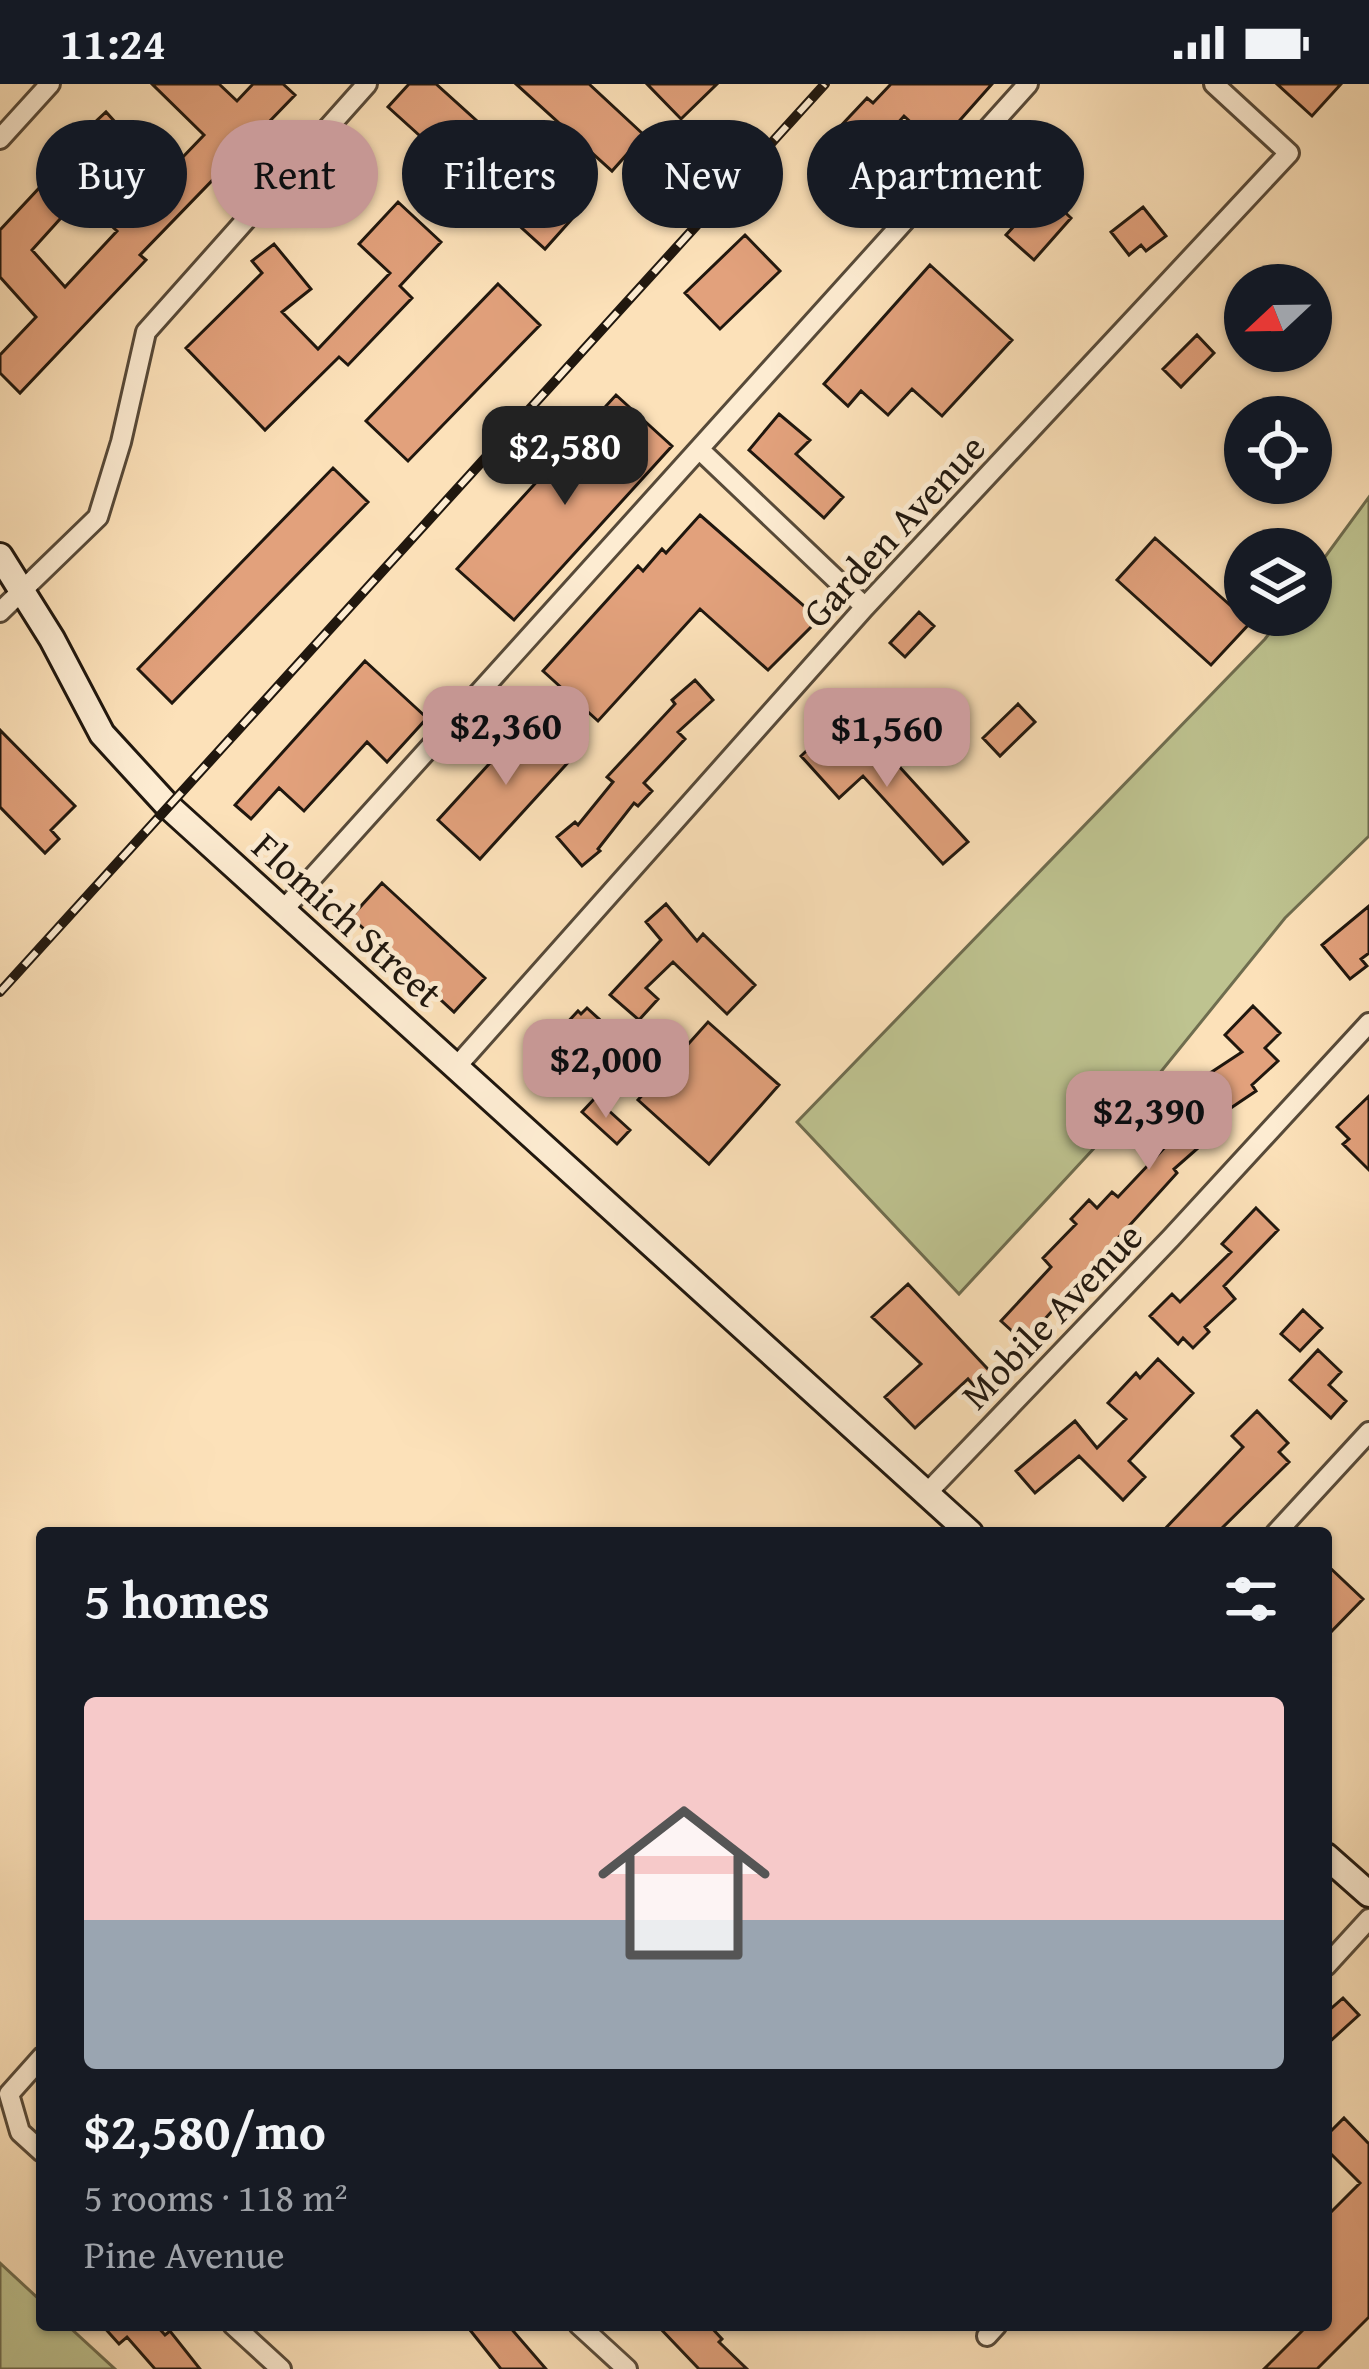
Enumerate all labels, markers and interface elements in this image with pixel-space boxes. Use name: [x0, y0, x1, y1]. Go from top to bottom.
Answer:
text: 11:24: [60, 10, 166, 75]
chip: Buy: [36, 120, 187, 228]
chip: Rent: [211, 120, 378, 228]
chip: Filters: [402, 120, 598, 228]
chip: New: [622, 120, 783, 228]
chip: Apartment: [807, 120, 1084, 228]
north arrow: [1224, 264, 1332, 372]
map controls: [1224, 264, 1332, 636]
button: locate: [1224, 396, 1332, 504]
pin: $2,580: [467, 406, 663, 508]
text: $2,580: [509, 416, 621, 473]
street label: Garden Avenue: [788, 420, 998, 640]
button: layers: [1224, 528, 1332, 636]
pin: $2,360: [408, 686, 604, 788]
pin: $1,560: [789, 688, 985, 790]
text: $2,360: [450, 696, 562, 753]
text: $1,560: [831, 698, 943, 755]
street label: Flomich Street: [240, 818, 456, 1020]
pin: $2,000: [508, 1019, 704, 1121]
text: $2,000: [550, 1029, 662, 1086]
pin: $2,390: [1051, 1071, 1247, 1173]
text: $2,390: [1093, 1081, 1205, 1138]
street label: Mobile Avenue: [947, 1209, 1155, 1421]
text: 5 homes: [84, 1562, 270, 1637]
icon: filters: [1218, 1566, 1284, 1632]
icon: home: [576, 1775, 792, 1991]
text: $2,580/mo: [84, 2093, 326, 2168]
text: 5 rooms · 118 m²: [84, 2168, 348, 2225]
text: Pine Avenue: [84, 2225, 285, 2282]

